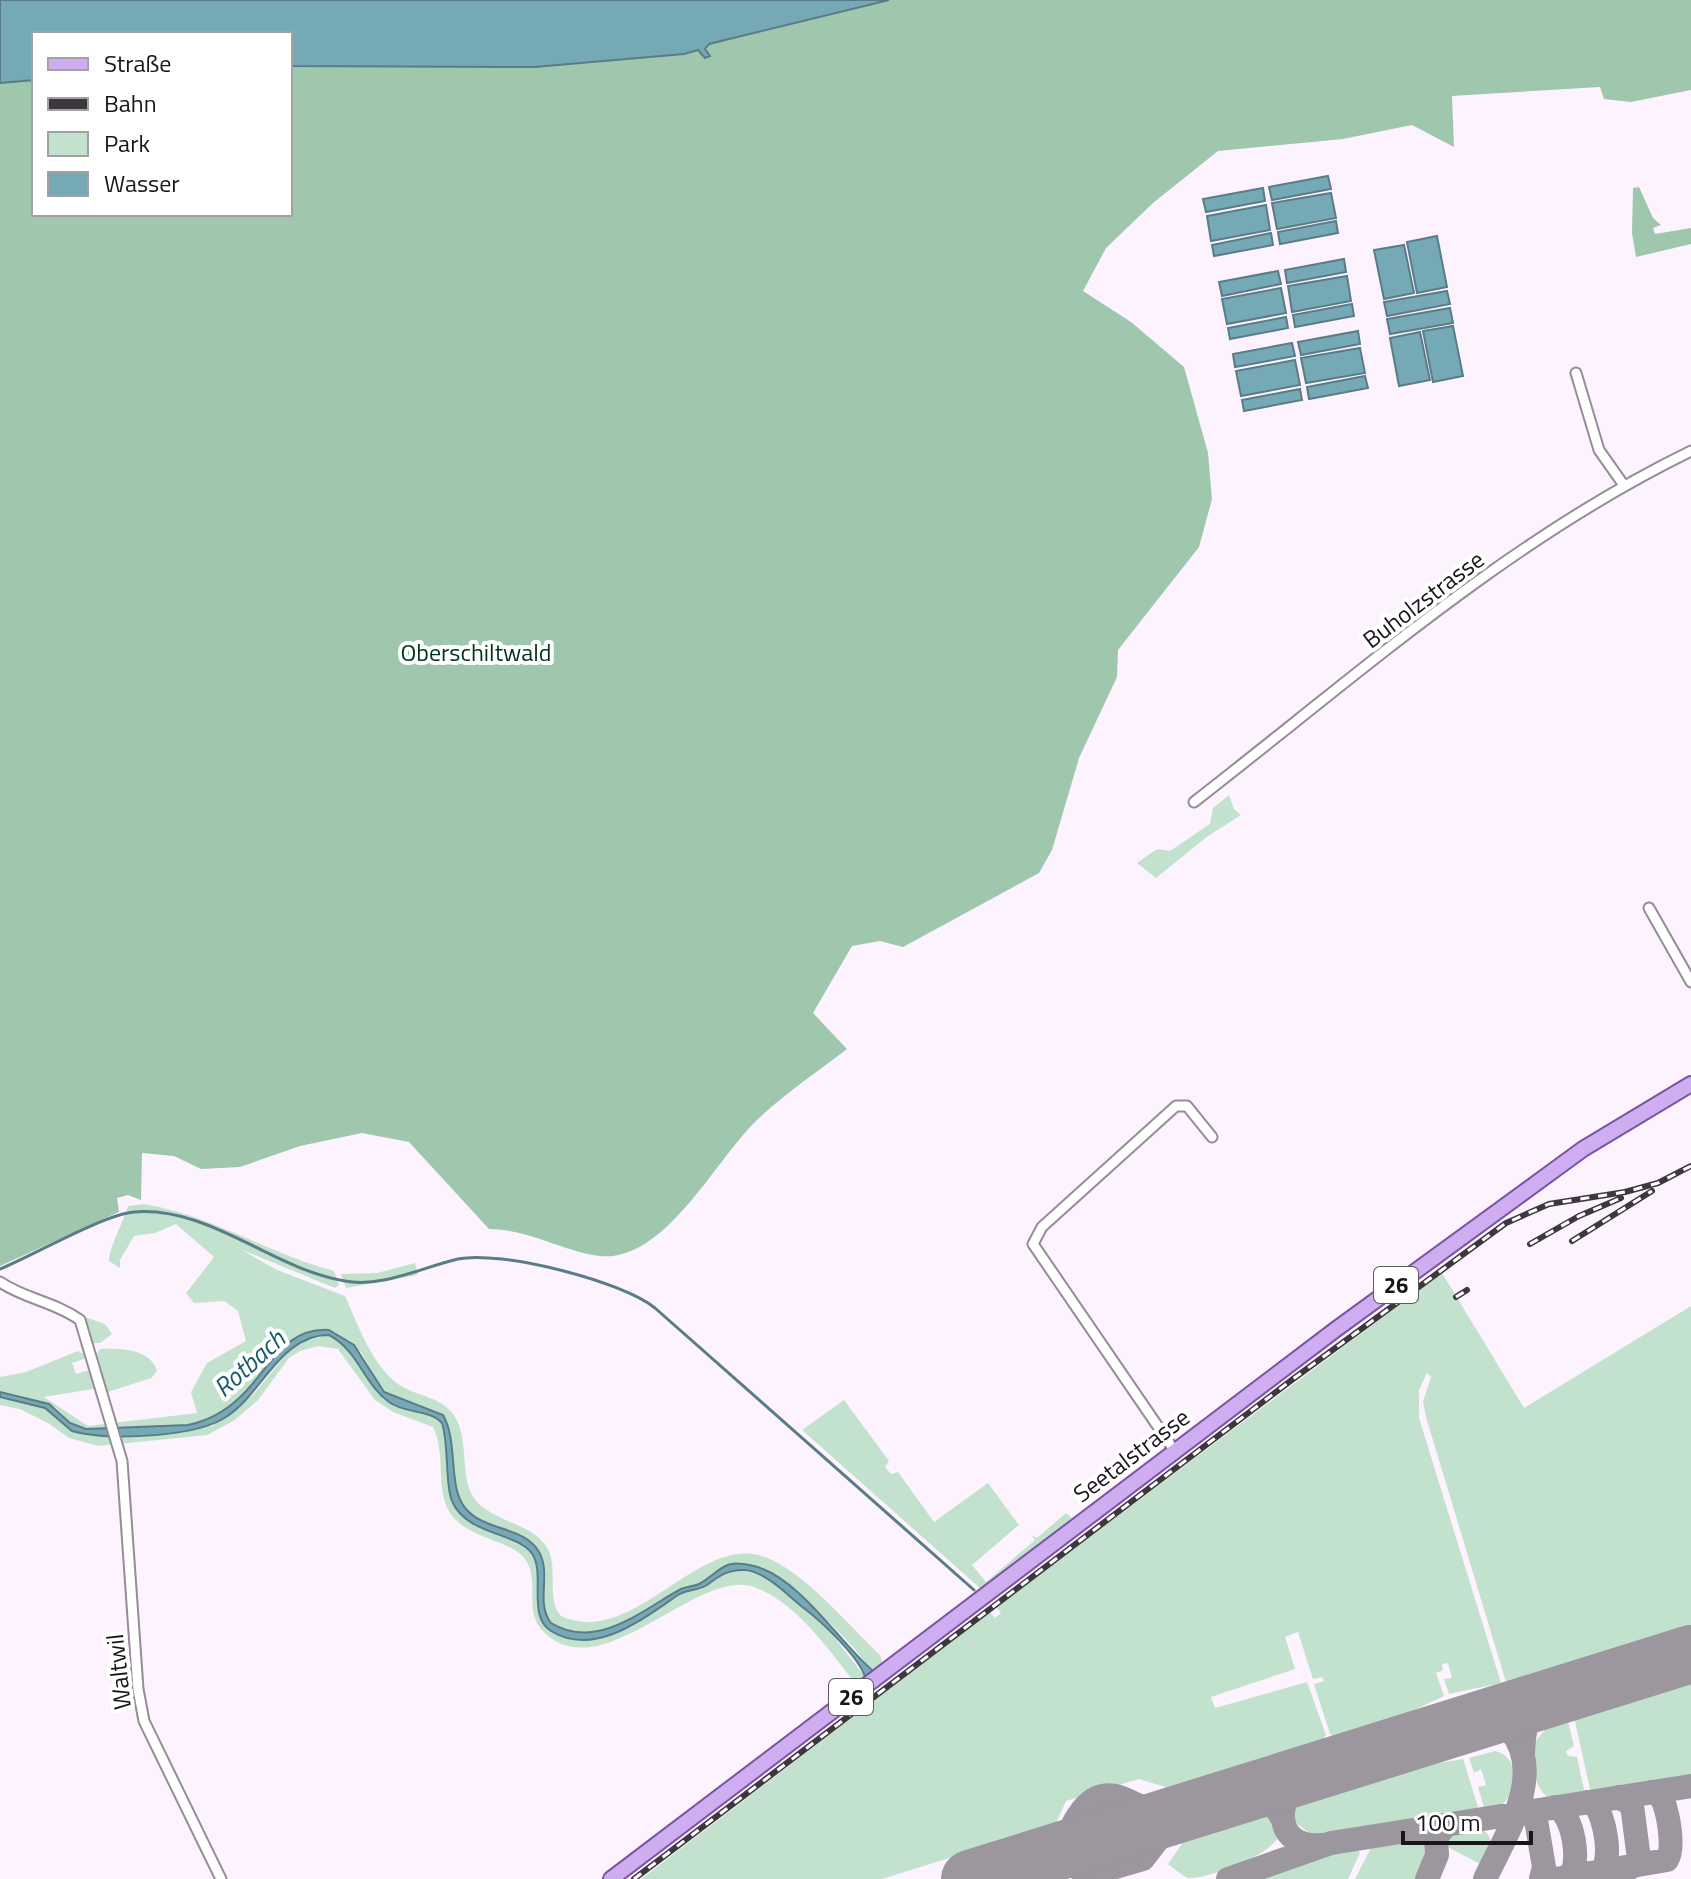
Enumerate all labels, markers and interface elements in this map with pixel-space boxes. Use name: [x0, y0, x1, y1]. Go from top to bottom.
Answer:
legend: [32, 32, 292, 216]
text: Straße: [104, 45, 171, 81]
text: Bahn: [104, 85, 157, 121]
text: Park: [104, 125, 150, 161]
text: Wasser: [104, 165, 180, 201]
street label: Buholzstrasse: [1355, 541, 1491, 657]
park label: Oberschiltwald: [400, 634, 552, 670]
road number: 26: [1374, 1267, 1418, 1303]
water label: Rotbach: [204, 1319, 294, 1406]
street label: Seetalstrasse: [1065, 1399, 1197, 1511]
street label: Waltwil: [96, 1632, 140, 1712]
road number: 26: [829, 1679, 873, 1715]
scale bar: [1403, 1795, 1531, 1845]
text: 100 m: [1415, 1804, 1481, 1840]

